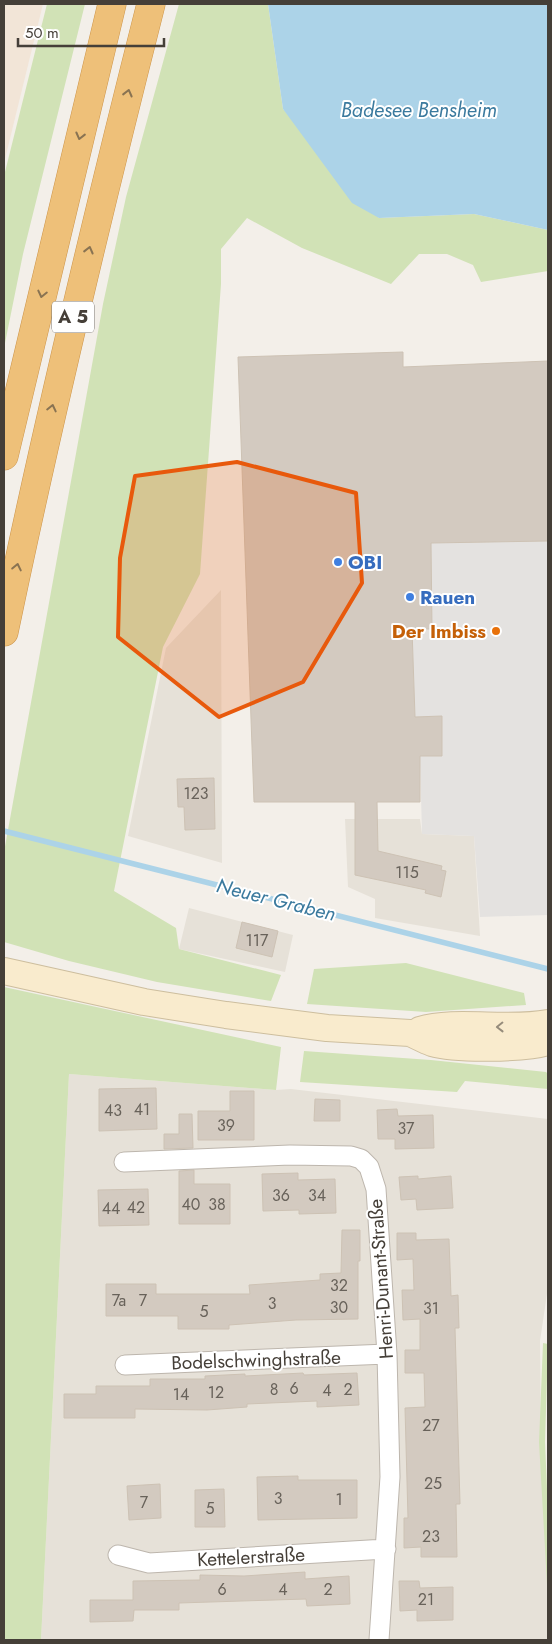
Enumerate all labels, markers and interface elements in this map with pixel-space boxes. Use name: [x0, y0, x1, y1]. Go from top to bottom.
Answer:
scale bar: [18, 15, 164, 47]
text: 50 m: [25, 22, 59, 44]
one-way arrow: [122, 88, 133, 97]
water label: Badesee Bensheim: [341, 96, 497, 125]
one-way arrow: [75, 132, 86, 141]
one-way arrow: [83, 246, 94, 255]
one-way arrow: [37, 290, 48, 299]
road number: A 5: [52, 302, 94, 332]
one-way arrow: [46, 404, 57, 413]
place label: OBI: [348, 549, 382, 576]
marker: OBI: [332, 556, 344, 568]
one-way arrow: [12, 563, 22, 572]
place label: Rauen: [420, 584, 475, 611]
marker: Rauen: [404, 591, 416, 603]
place label: Der Imbiss: [392, 618, 486, 645]
marker: Der Imbiss: [490, 625, 502, 637]
house number: 123: [183, 782, 209, 805]
house number: 115: [395, 861, 419, 884]
water label: Neuer Graben: [213, 871, 339, 929]
house number: 117: [246, 929, 269, 952]
one-way arrow: [496, 1022, 504, 1032]
house number: 41: [134, 1098, 150, 1121]
house number: 43: [104, 1099, 122, 1122]
house number: 39: [217, 1114, 235, 1137]
house number: 37: [398, 1117, 415, 1140]
house number: 36: [272, 1184, 290, 1207]
house number: 34: [308, 1184, 326, 1207]
house number: 40: [182, 1193, 200, 1216]
house number: 38: [208, 1193, 226, 1216]
house number: 42: [127, 1196, 145, 1219]
house number: 44: [102, 1197, 120, 1220]
street label: Henri-Dunant-Straße: [362, 1198, 400, 1360]
house number: 32: [330, 1274, 348, 1297]
house number: 7a: [112, 1289, 126, 1312]
house number: 7: [139, 1289, 148, 1312]
house number: 3: [268, 1292, 277, 1315]
house number: 30: [330, 1296, 348, 1319]
house number: 31: [423, 1297, 439, 1320]
house number: 5: [199, 1300, 209, 1323]
street label: Bodelschwinghstraße: [171, 1344, 341, 1376]
house number: 6: [289, 1377, 299, 1400]
house number: 8: [270, 1378, 278, 1401]
house number: 2: [343, 1378, 353, 1401]
house number: 4: [322, 1379, 332, 1402]
house number: 12: [208, 1381, 224, 1404]
house number: 14: [173, 1383, 189, 1406]
house number: 27: [422, 1414, 440, 1437]
house number: 25: [424, 1472, 442, 1495]
house number: 3: [274, 1487, 283, 1510]
house number: 1: [335, 1488, 343, 1511]
house number: 7: [140, 1491, 149, 1514]
house number: 5: [205, 1497, 215, 1520]
house number: 23: [422, 1525, 440, 1548]
street label: Kettelerstraße: [196, 1541, 306, 1573]
house number: 6: [217, 1578, 227, 1601]
house number: 4: [278, 1578, 288, 1601]
house number: 2: [323, 1578, 333, 1601]
house number: 21: [418, 1588, 434, 1611]

